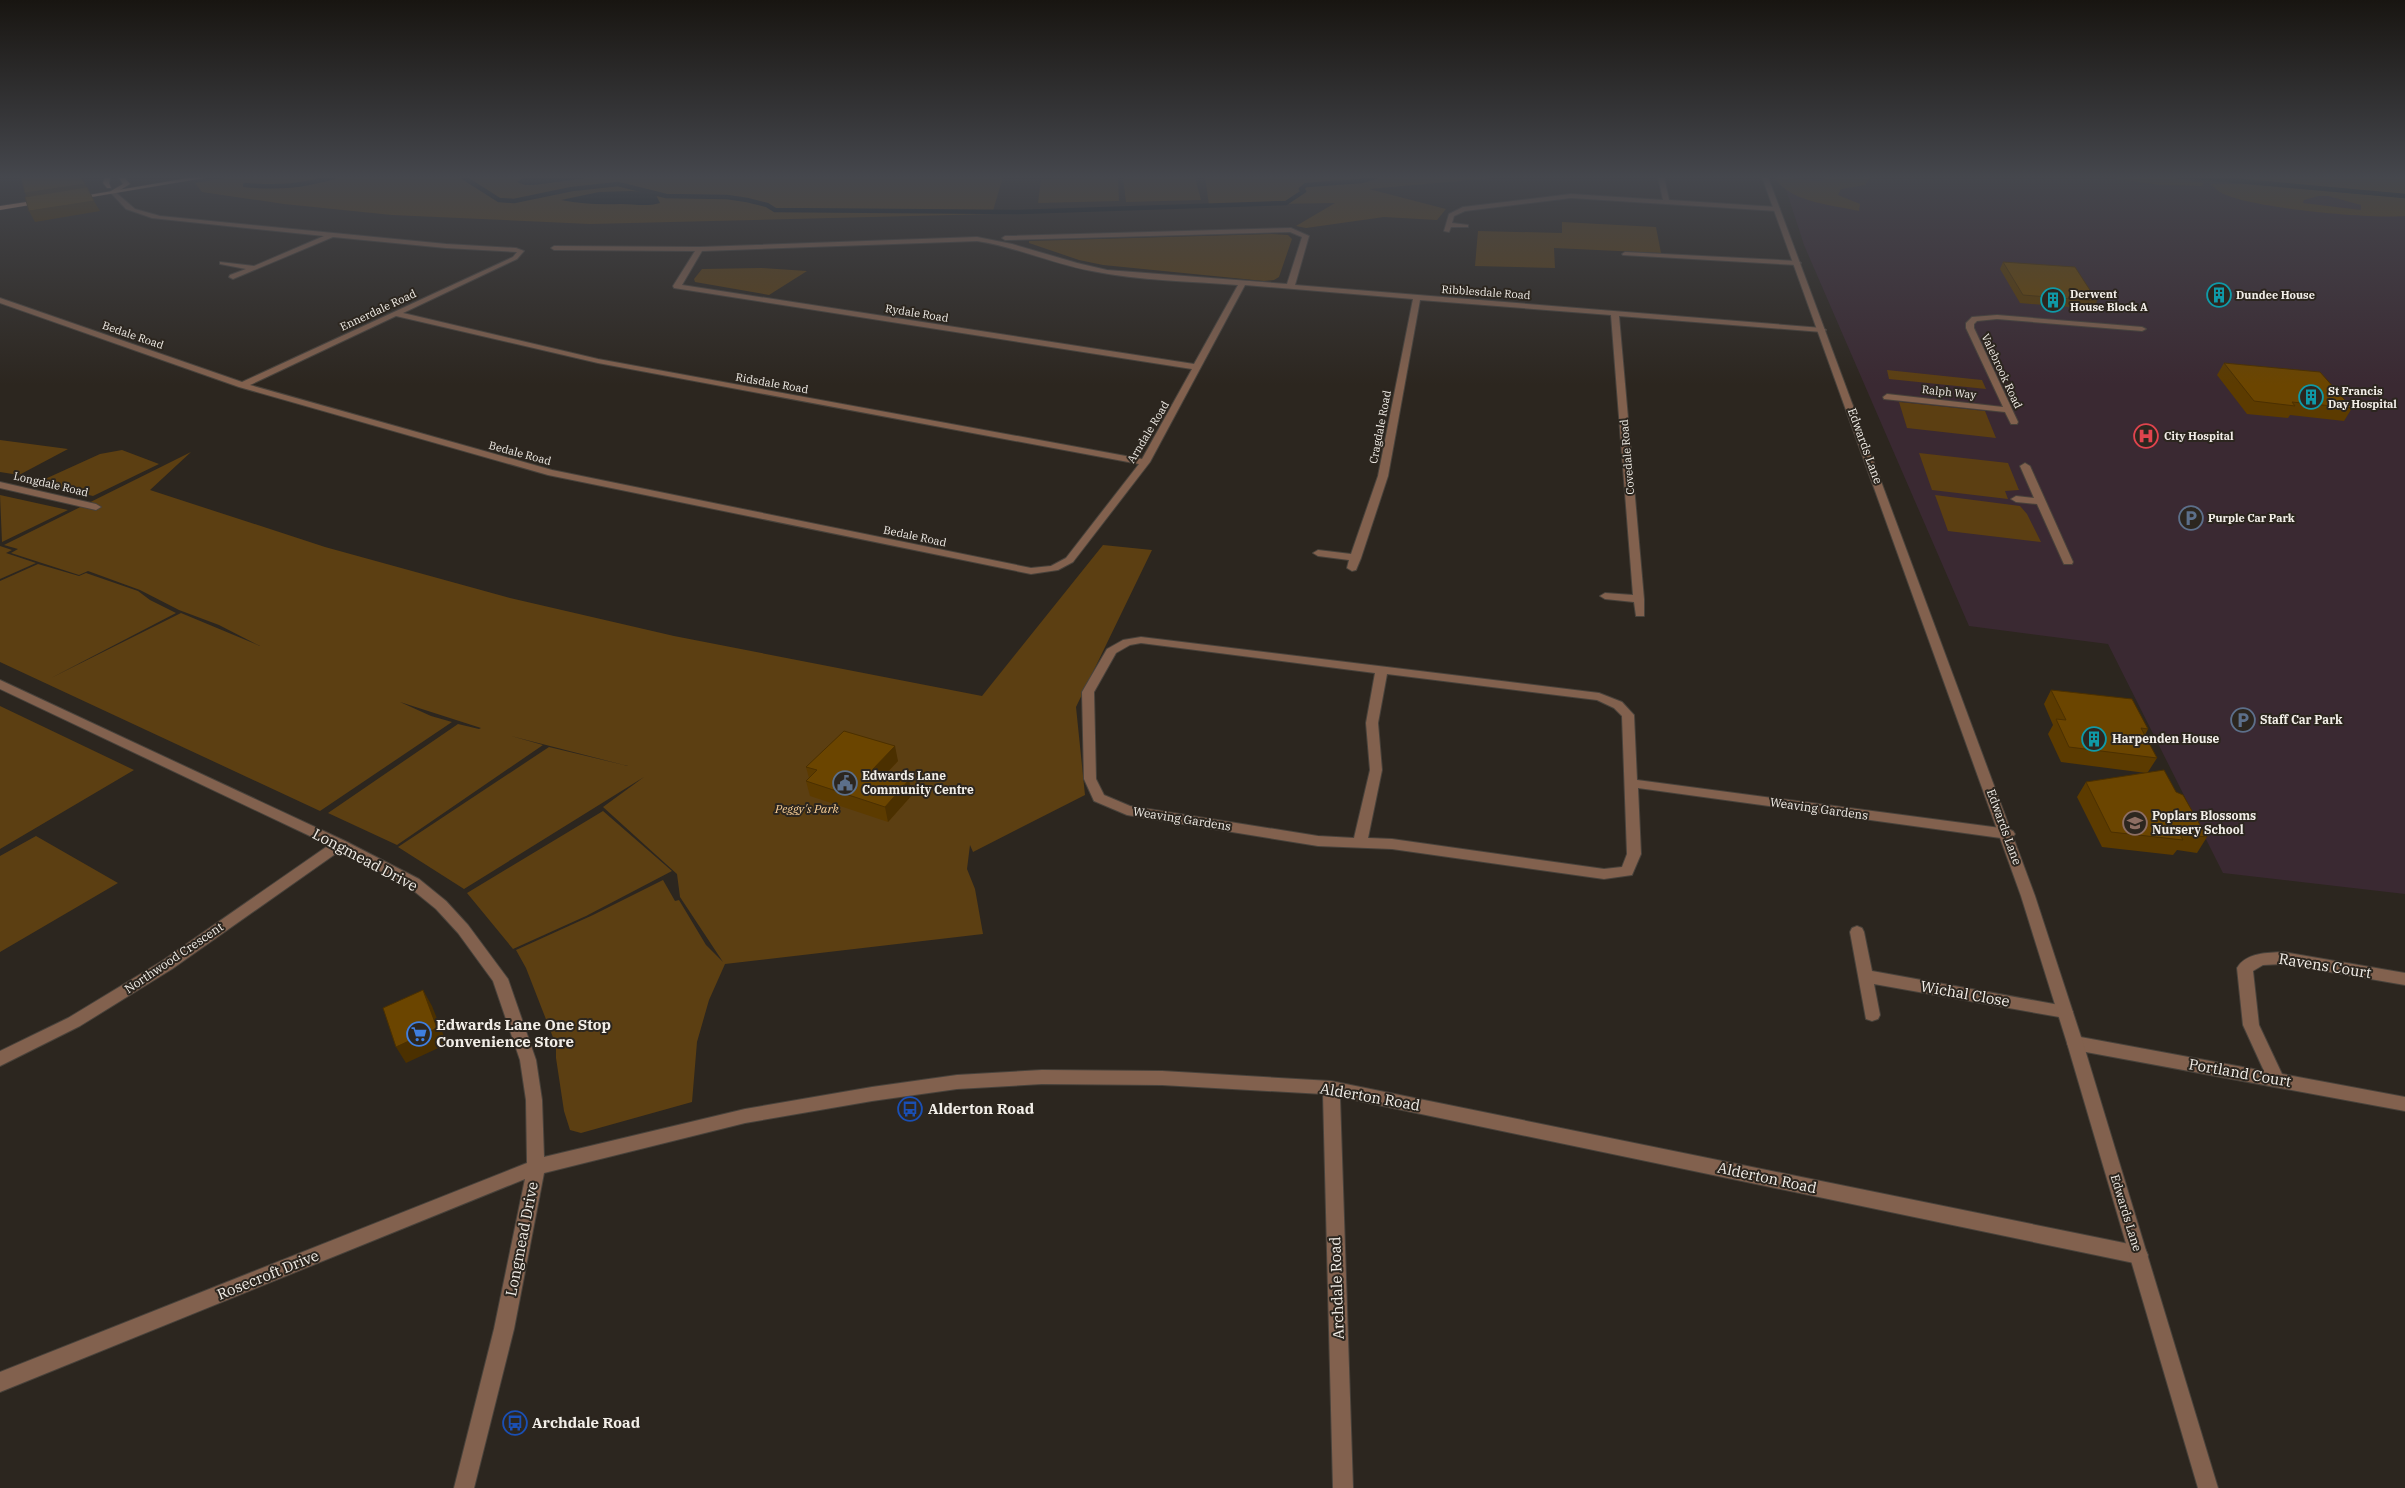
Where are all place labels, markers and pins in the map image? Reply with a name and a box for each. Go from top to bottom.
building icon: Dundee House [2206,282,2232,308]
building icon: Derwent House Block A [2040,287,2066,313]
place label: Derwent House Block A [2070,287,2148,314]
place label: Dundee House [2236,288,2315,302]
building icon: St Francis Day Hospital [2298,384,2324,410]
place label: St Francis Day Hospital [2328,384,2397,411]
hospital icon: City Hospital [2133,423,2159,449]
place label: City Hospital [2164,429,2234,443]
parking icon: Purple Car Park [2178,505,2204,531]
place label: Purple Car Park [2208,511,2295,525]
parking icon: Staff Car Park [2230,707,2256,733]
place label: Staff Car Park [2260,712,2343,727]
building icon: Harpenden House [2081,726,2107,752]
place label: Harpenden House [2112,731,2220,746]
place label: Edwards Lane Community Centre [862,768,974,797]
public building icon: Edwards Lane Community Centre [832,770,858,796]
place label: Poplars Blossoms Nursery School [2152,808,2256,837]
school or university icon: Poplars Blossoms Nursery School [2122,810,2148,836]
place label: Edwards Lane One Stop Convenience Store [436,1015,611,1051]
supermarket icon: Edwards Lane One Stop Convenience Store [406,1021,432,1047]
bus stop icon: Alderton Road [897,1096,923,1122]
place label: Alderton Road [928,1099,1035,1118]
bus stop icon: Archdale Road [502,1410,528,1436]
place label: Archdale Road [532,1413,641,1432]

